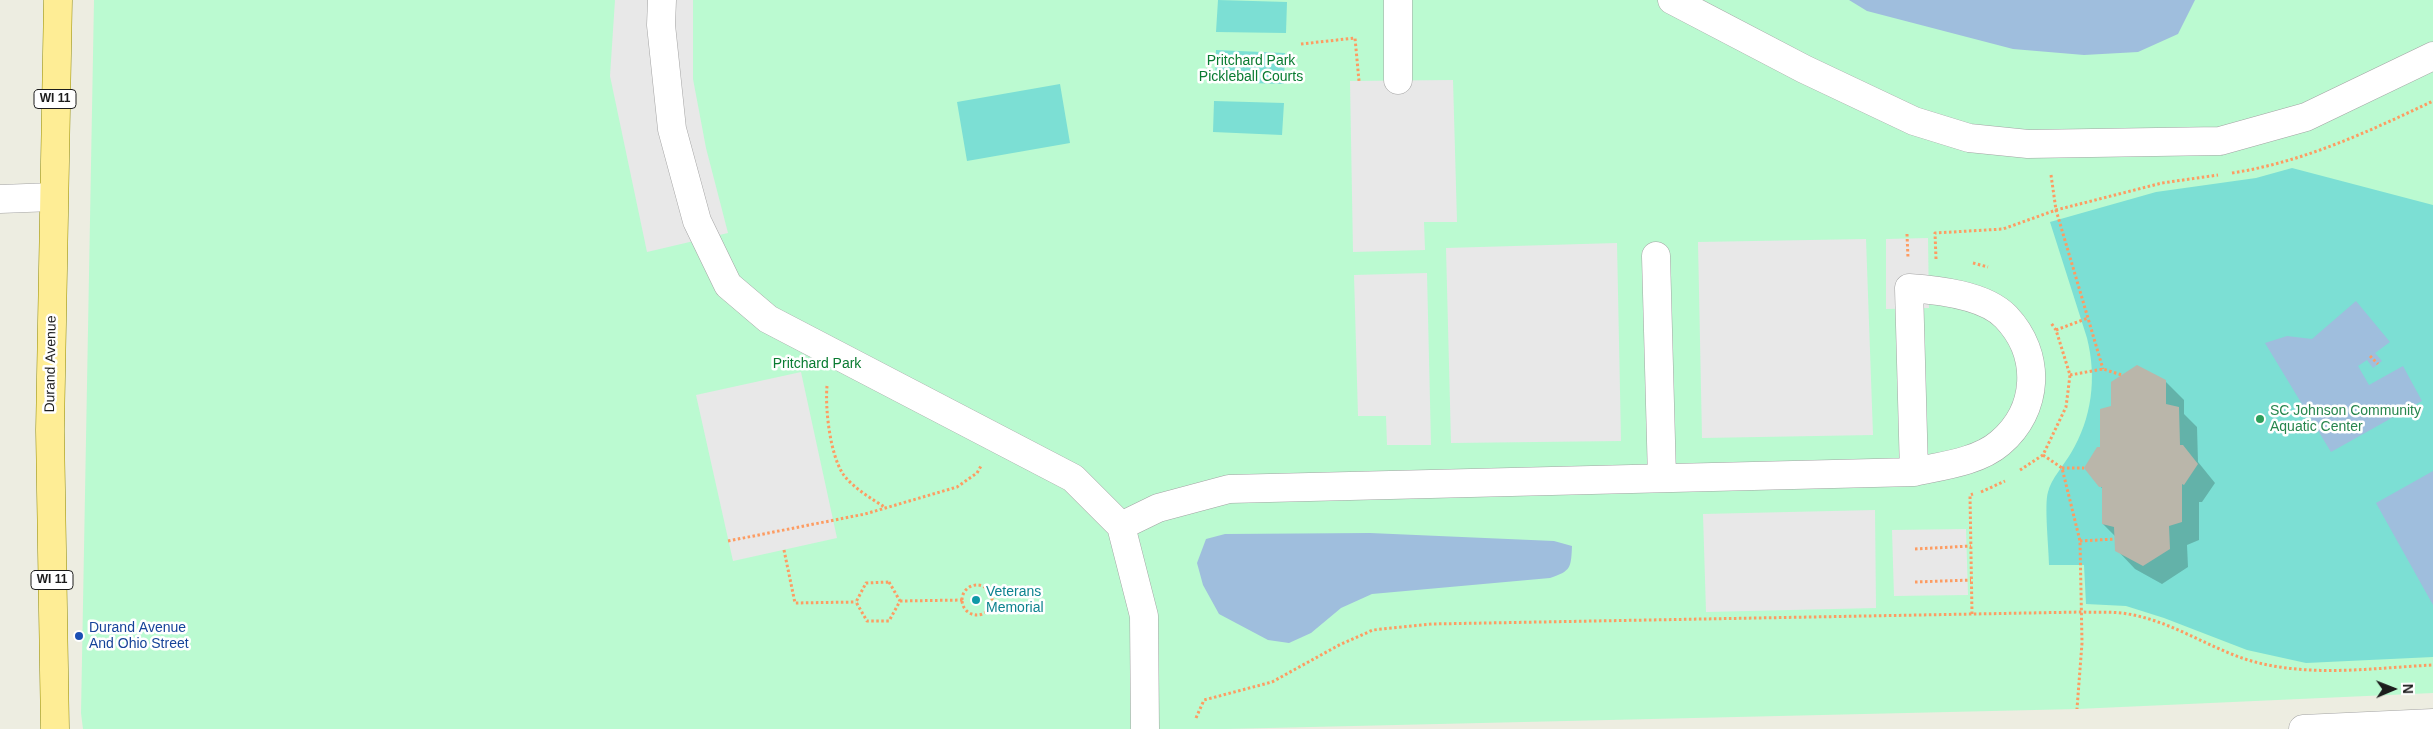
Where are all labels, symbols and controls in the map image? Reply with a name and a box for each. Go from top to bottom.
park label: Pritchard Park Pickleball Courts [1199,53,1303,85]
road number: WI 11 [34,90,76,108]
street label: Durand Avenue [42,315,60,413]
park label: Pritchard Park [773,356,861,372]
place label: SC Johnson Community Aquatic Center [2270,403,2421,436]
marker: SC Johnson Community Aquatic Center [2254,413,2266,425]
road number: WI 11 [31,570,73,590]
place label: Veterans Memorial [986,584,1044,616]
marker: Veterans Memorial [970,594,982,606]
place label: Durand Avenue And Ohio Street [89,620,189,652]
marker: Durand Avenue And Ohio Street [73,630,85,642]
north arrow [2368,664,2418,714]
text: N [2400,684,2416,694]

